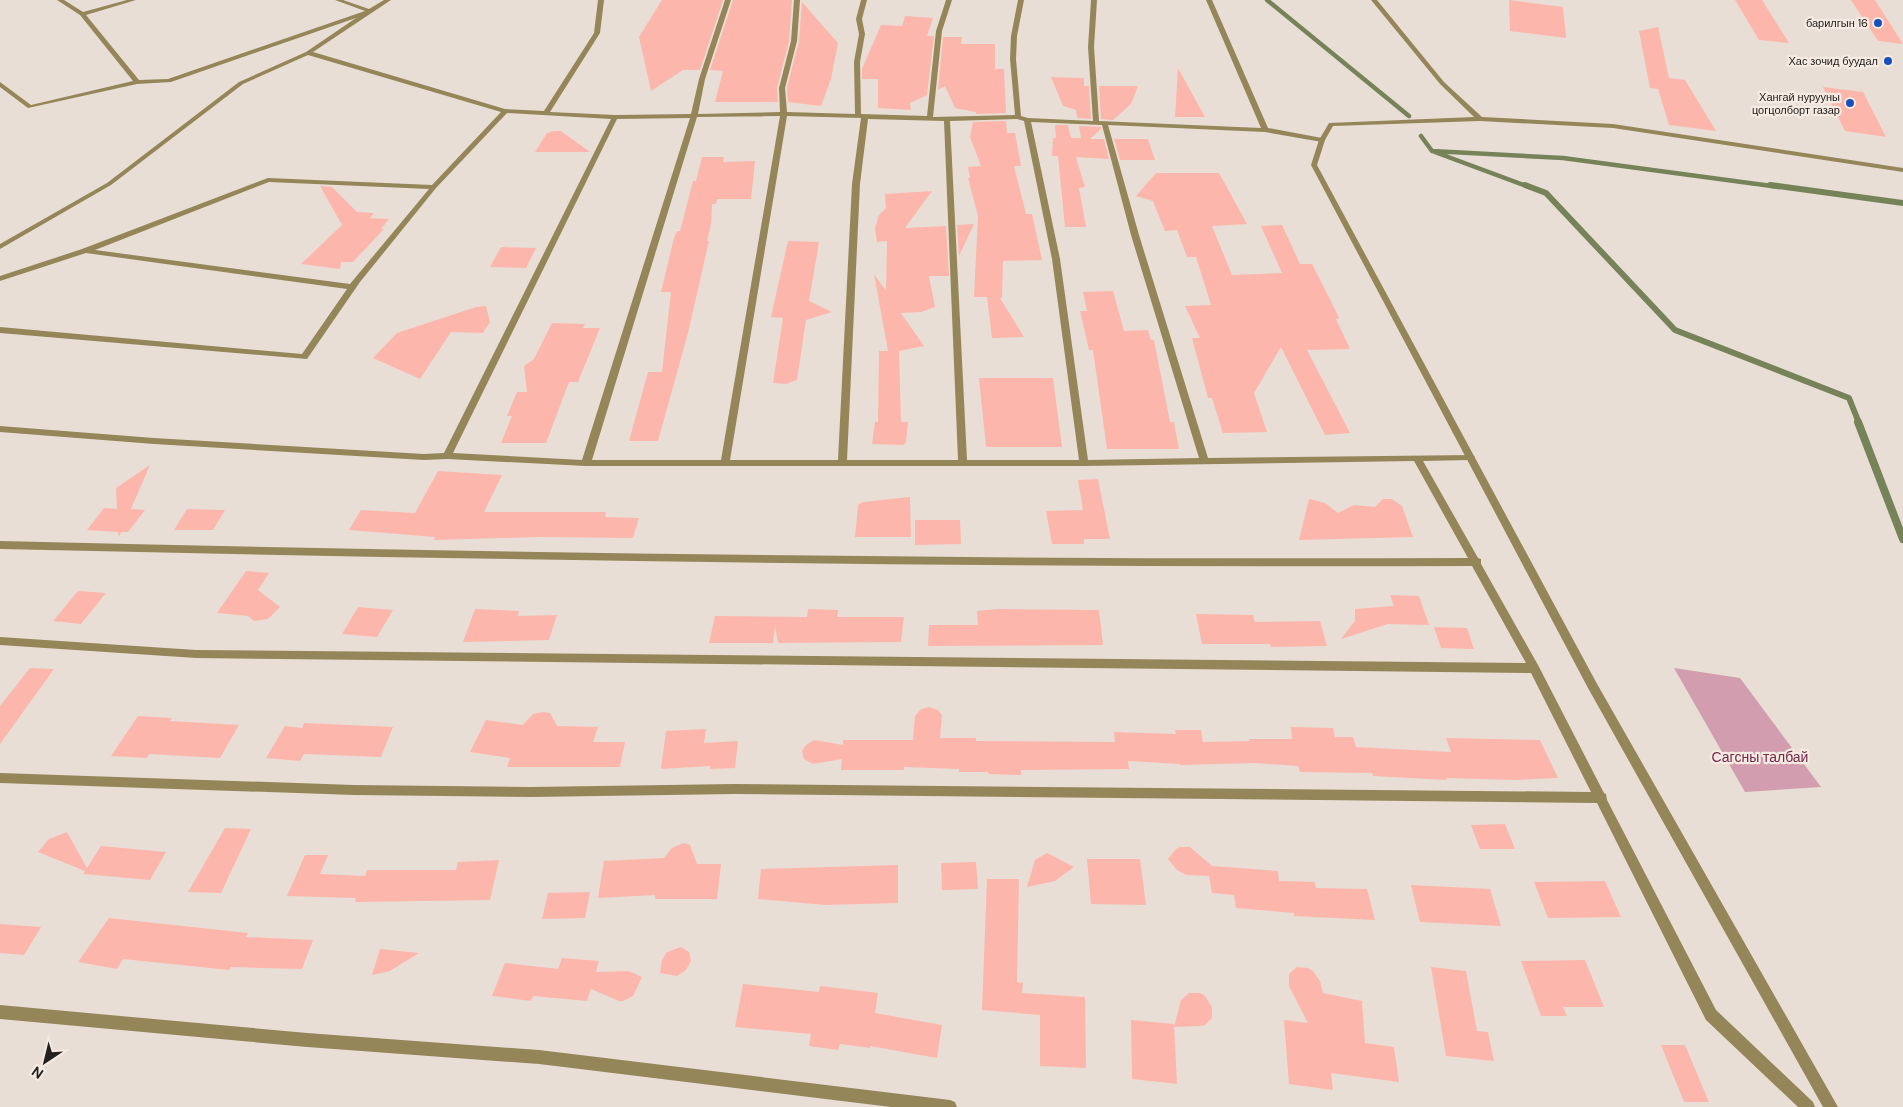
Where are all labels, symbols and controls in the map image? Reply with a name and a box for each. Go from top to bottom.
place label: барилгын 16 [1806,16,1868,30]
marker: барилгын 16 [1872,17,1884,29]
place label: Хас зочид буудал [1788,54,1878,68]
marker: Хас зочид буудал [1882,55,1894,67]
place label: Хангай нурууны цогцолборт газар [1752,90,1840,117]
marker: Хангай нурууны цогцолборт газар [1844,97,1856,109]
park label: Сагсны талбай [1712,748,1808,766]
north arrow [20,1037,70,1087]
text: N [28,1062,47,1083]

